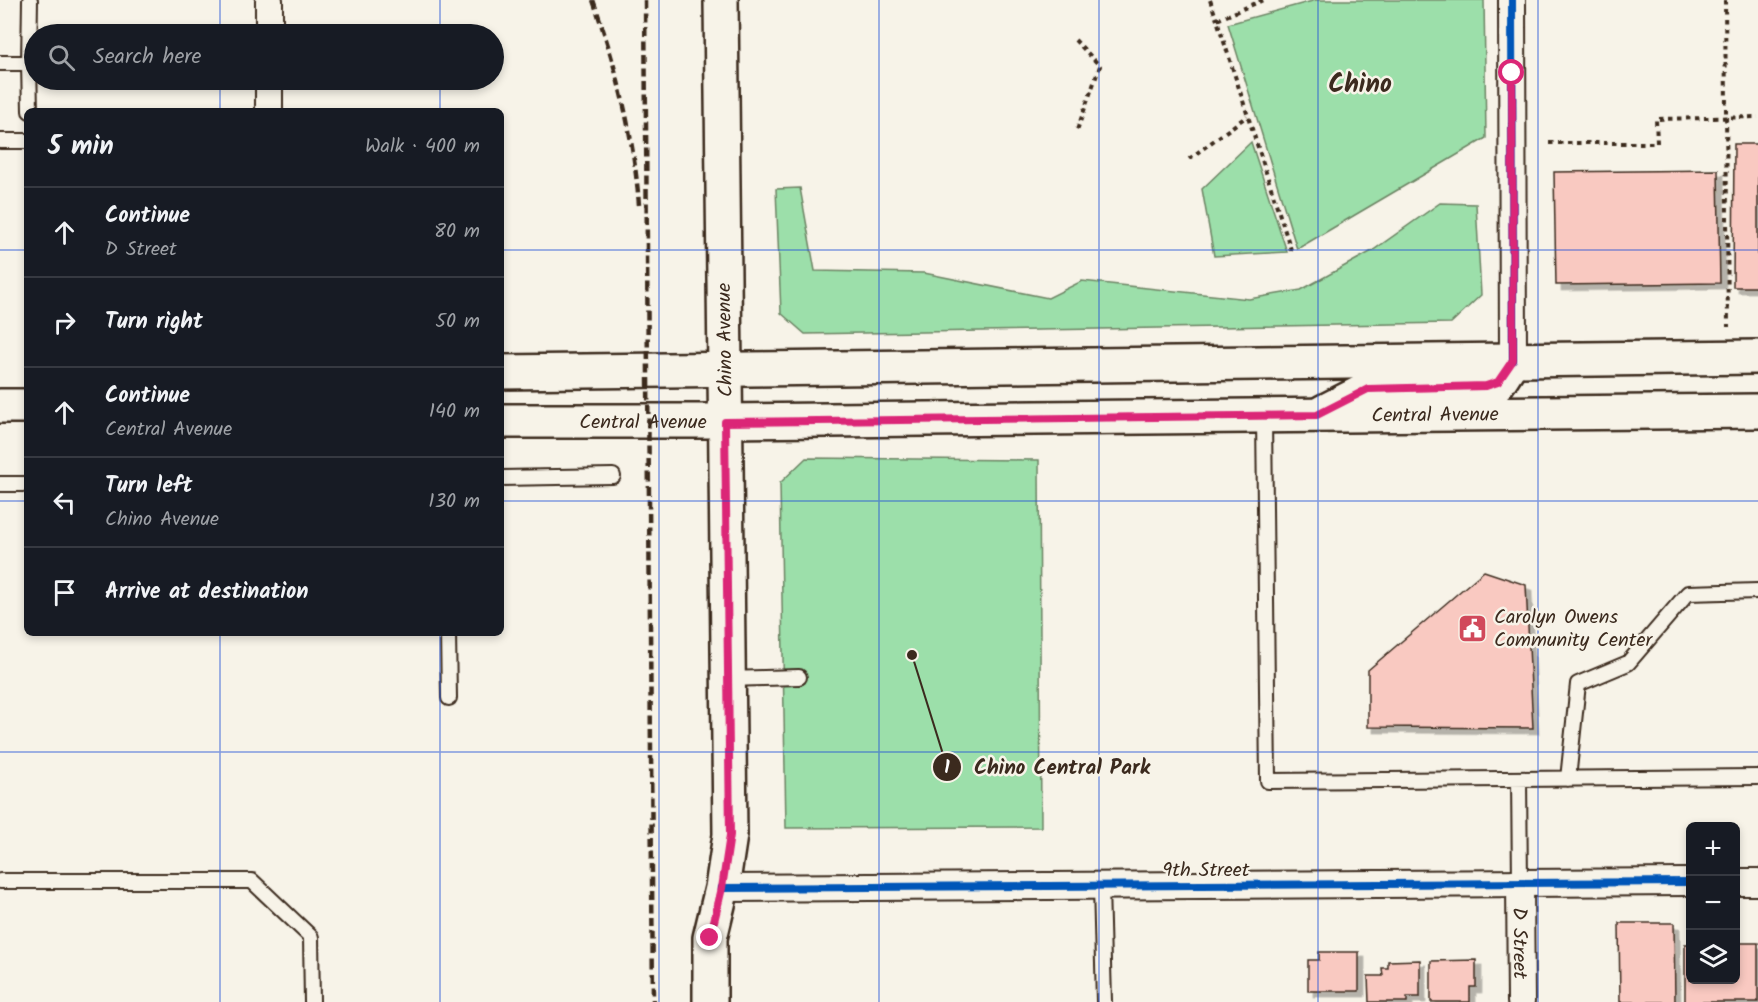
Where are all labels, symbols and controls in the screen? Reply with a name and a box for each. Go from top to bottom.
search box [24,24,504,90]
text: Search here [93,40,201,75]
icon: search [45,41,78,74]
route start [1498,59,1524,85]
district label: Chino [1328,64,1392,106]
text: 5 min [48,126,114,168]
text: Walk · 400 m [365,131,480,163]
text: Continue [105,199,190,234]
icon: ahead [48,216,81,249]
text: 80 m [434,216,480,248]
text: D Street [105,234,177,266]
street label: Chino Avenue [709,283,743,397]
text: Turn right [105,305,203,340]
icon: right [48,306,81,339]
text: 50 m [435,306,480,338]
text: Continue [105,379,190,414]
icon: ahead [48,396,81,429]
text: 140 m [429,396,480,428]
street label: Central Avenue [1371,400,1499,433]
street label: Central Avenue [579,407,707,439]
text: Central Avenue [105,414,232,446]
text: Turn left [105,469,192,504]
icon: left [48,486,81,519]
text: 130 m [428,486,480,518]
text: Chino Avenue [105,504,219,536]
text: Arrive at destination [105,575,308,610]
icon: arrive [48,576,81,609]
place label: Carolyn Owens Community Center [1494,602,1653,657]
public building icon: Carolyn Owens Community Center [1457,612,1489,644]
callout: Chino Central Park [932,748,1162,787]
text: Chino Central Park [974,752,1151,785]
text: 1 [944,754,950,783]
map controls [1686,822,1740,984]
button: + [1686,822,1740,876]
street label: 9th Street [1163,855,1250,887]
button: − [1686,876,1740,930]
street label: D Street [1502,907,1535,979]
route end [696,924,722,950]
button: layers [1686,930,1740,984]

